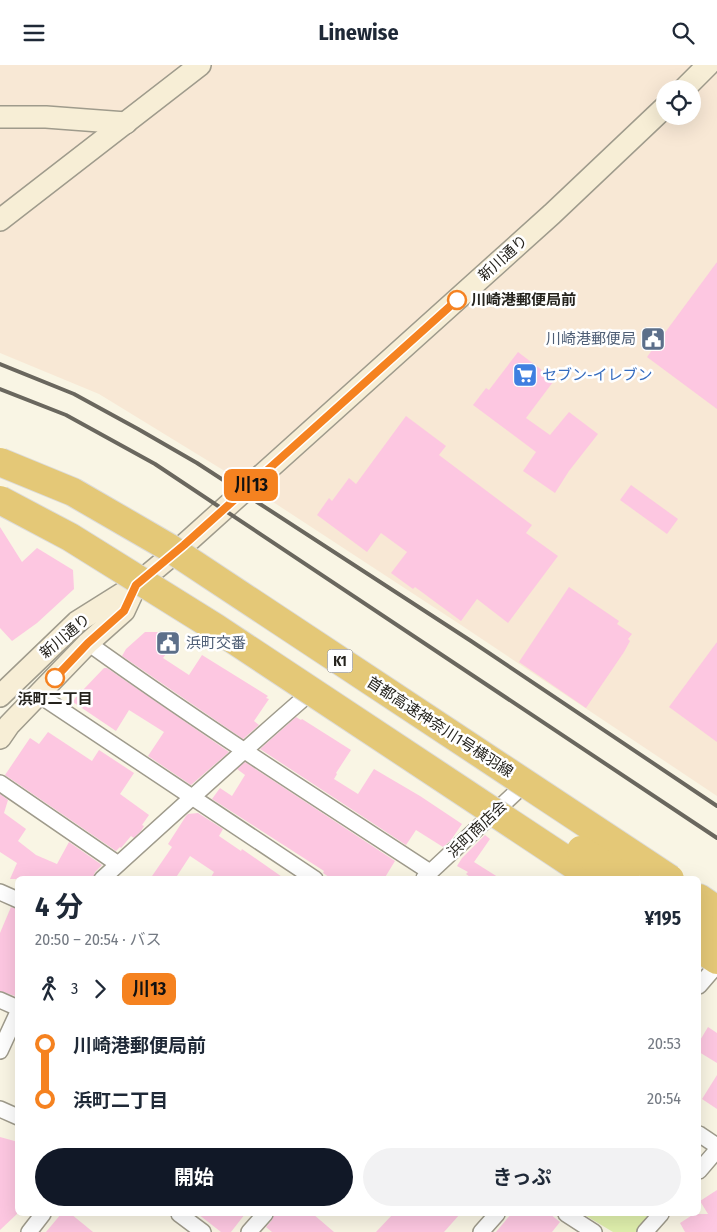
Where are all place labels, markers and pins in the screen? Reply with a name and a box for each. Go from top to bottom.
marker: 川崎港郵便局前 [447,290,467,310]
place label: 川崎港郵便局前 [471,291,576,309]
public building icon: 川崎港郵便局 [640,326,666,352]
place label: 川崎港郵便局 [546,330,636,348]
supermarket icon: セブン-イレブン [512,362,538,388]
place label: セブン-イレブン [542,366,653,384]
public building icon: 浜町交番 [155,630,181,656]
place label: 浜町交番 [186,634,246,652]
marker: 浜町二丁目 [45,668,65,688]
place label: 浜町二丁目 [17,690,93,708]

